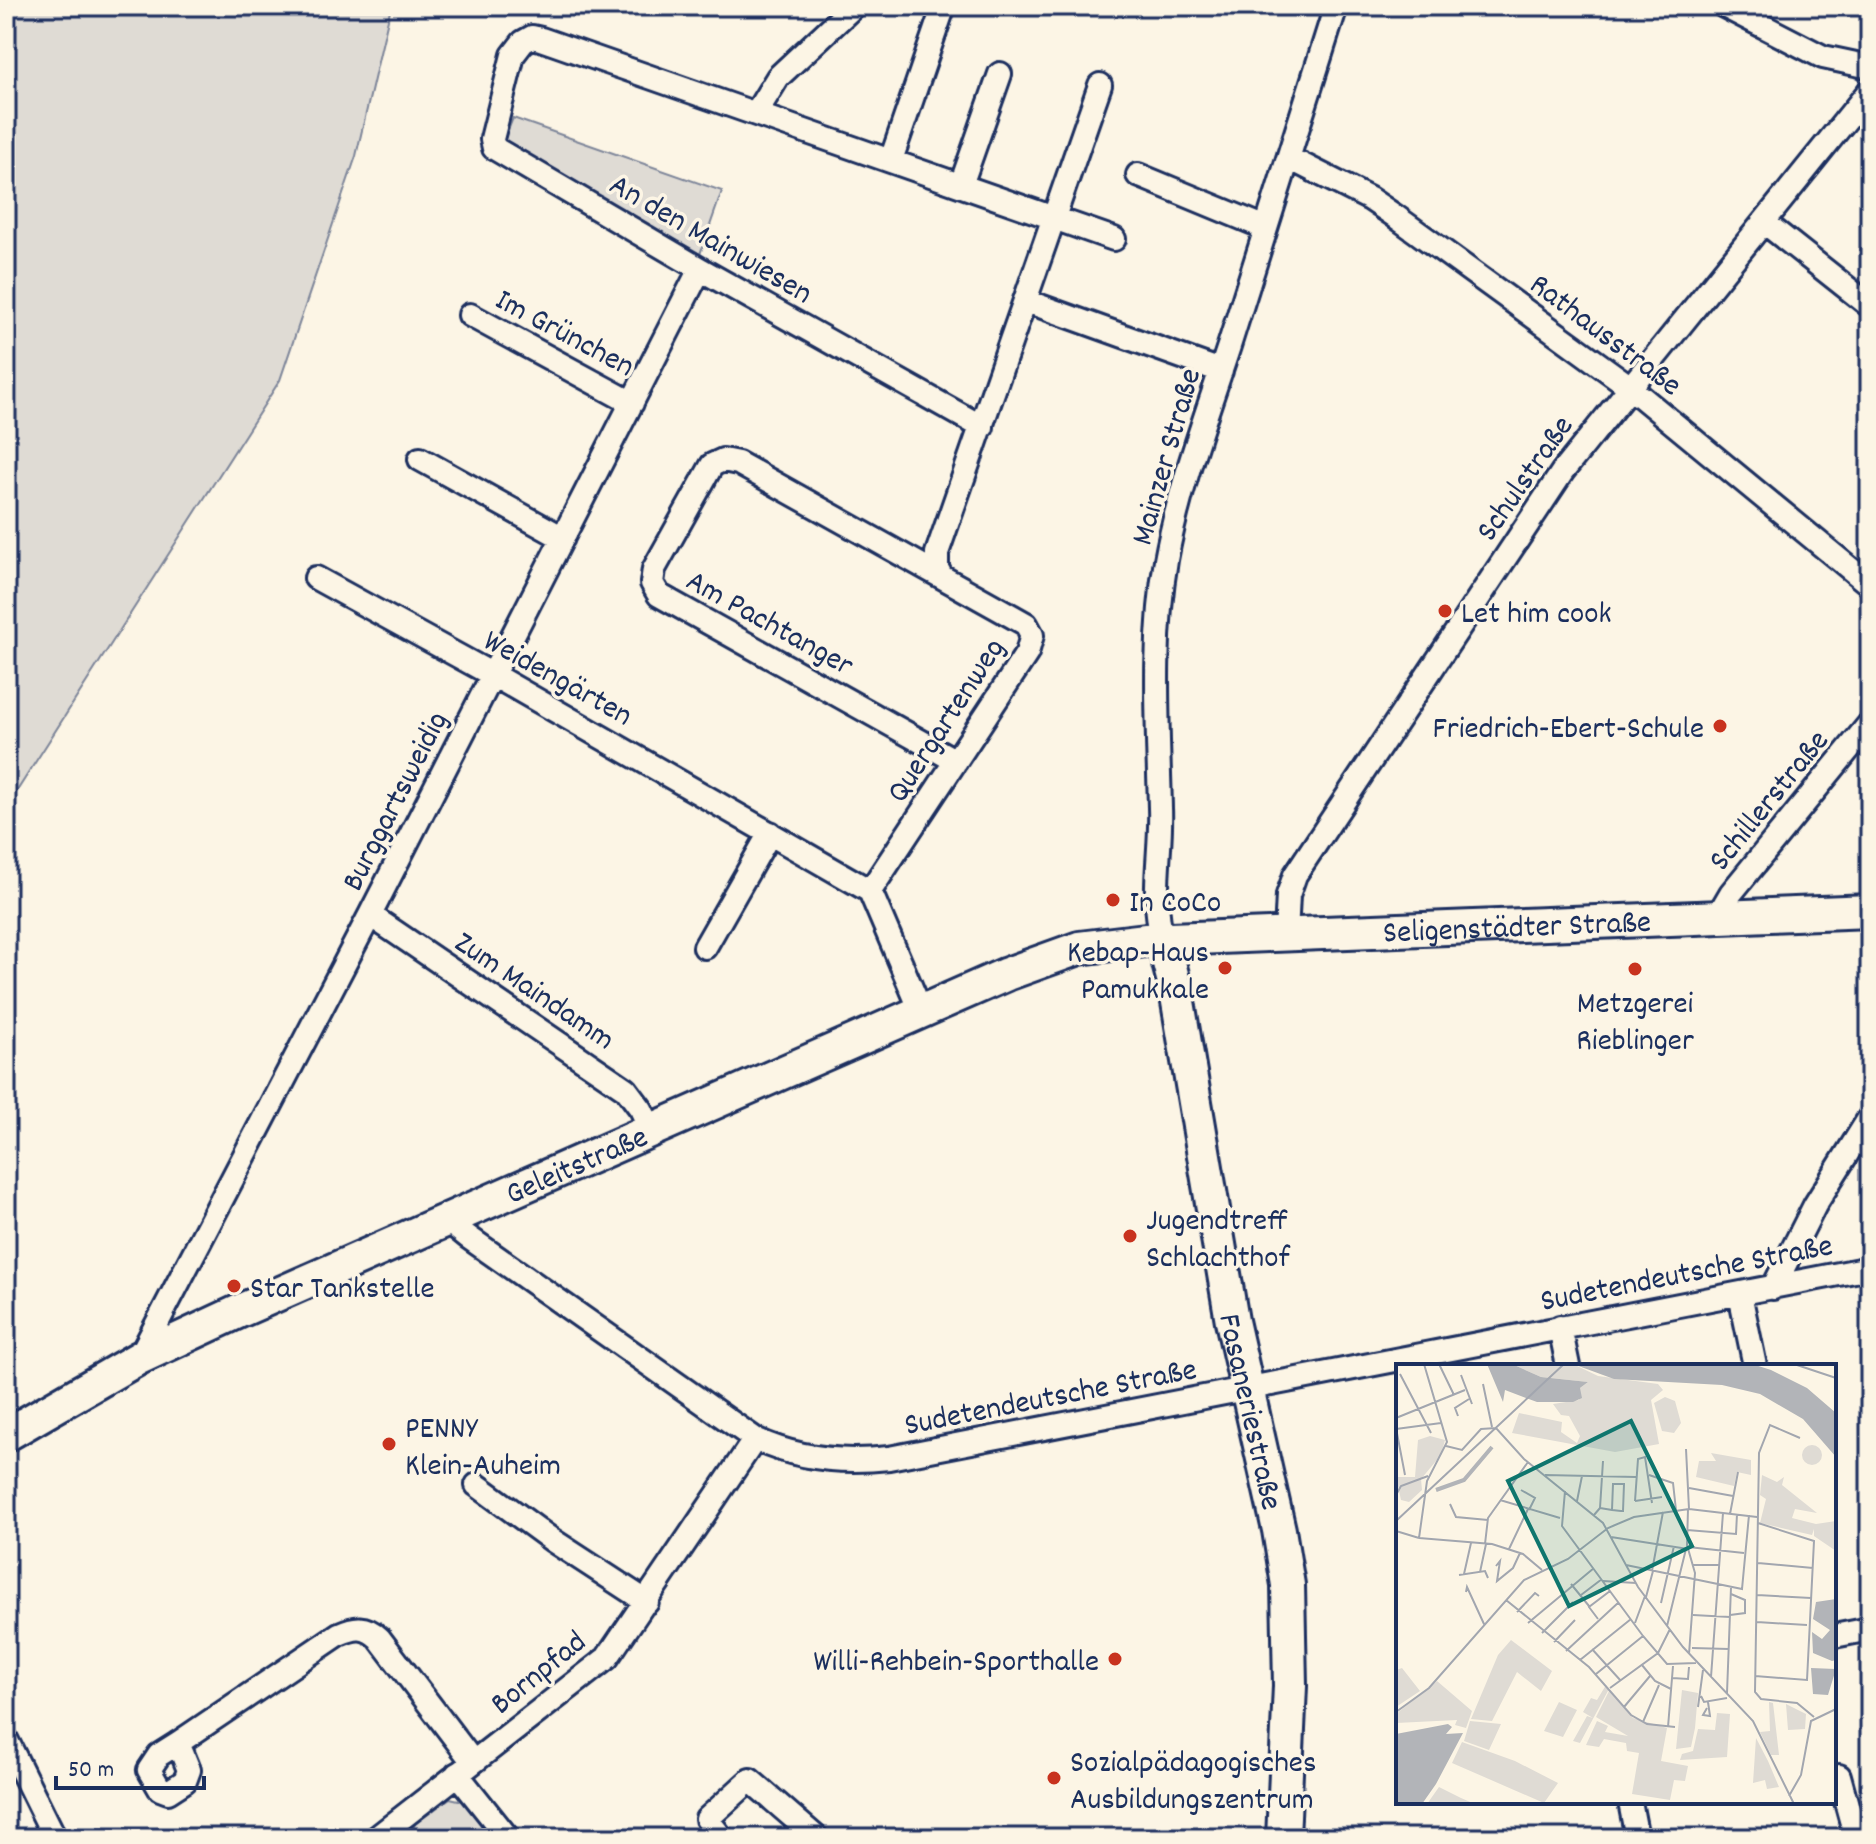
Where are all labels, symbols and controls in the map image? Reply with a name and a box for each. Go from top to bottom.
street label: An den Mainwiesen [599,164,820,318]
street label: Rathausstraße [1518,264,1690,410]
street label: Im Grünchen [486,279,642,391]
street label: Mainzer Straße [1122,364,1216,551]
street label: Schulstraße [1467,407,1587,552]
street label: Am Pachtanger [676,560,861,690]
place label: Let him cook [1461,593,1612,639]
marker: Let him cook [1436,602,1454,620]
street label: Weidengärten [473,620,640,740]
street label: Quergartenweg [878,630,1019,813]
street label: Burggartsweidig [332,704,463,900]
place label: Friedrich-Ebert-Schule [1433,708,1704,754]
marker: Friedrich-Ebert-Schule [1711,717,1729,735]
street label: Schillerstraße [1699,722,1842,883]
place label: In CoCo [1129,882,1221,928]
marker: In CoCo [1104,891,1122,909]
street label: Seligenstädter Straße [1382,902,1652,958]
street label: Zum Maindamm [443,922,623,1064]
place label: Kebap-Haus Pamukkale [1067,932,1209,1015]
marker: Kebap-Haus Pamukkale [1216,959,1234,977]
marker: Metzgerei Rieblinger [1626,960,1644,978]
place label: Metzgerei Rieblinger [1576,983,1694,1066]
street label: Geleitstraße [499,1116,656,1219]
place label: Jugendtreff Schlachthof [1146,1200,1290,1283]
street label: Sudetendeutsche Straße [1537,1225,1837,1327]
marker: Jugendtreff Schlachthof [1121,1227,1139,1245]
place label: Star Tankstelle [250,1268,435,1314]
marker: Star Tankstelle [225,1277,243,1295]
street label: Fasaneriestraße [1203,1311,1292,1515]
street label: Sudetendeutsche Straße [901,1349,1201,1451]
inset map [1396,1364,1836,1804]
place label: PENNY Klein-Auheim [405,1408,561,1491]
marker: PENNY Klein-Auheim [380,1435,398,1453]
street label: Bornpfad [482,1622,598,1728]
place label: Willi-Rehbein-Sporthalle [813,1641,1099,1687]
marker: Willi-Rehbein-Sporthalle [1106,1650,1124,1668]
scale bar [56,1740,204,1790]
place label: Sozialpädagogisches Ausbildungszentrum [1070,1742,1316,1825]
text: 50 m [68,1754,114,1788]
marker: Sozialpädagogisches Ausbildungszentrum [1045,1769,1063,1787]

